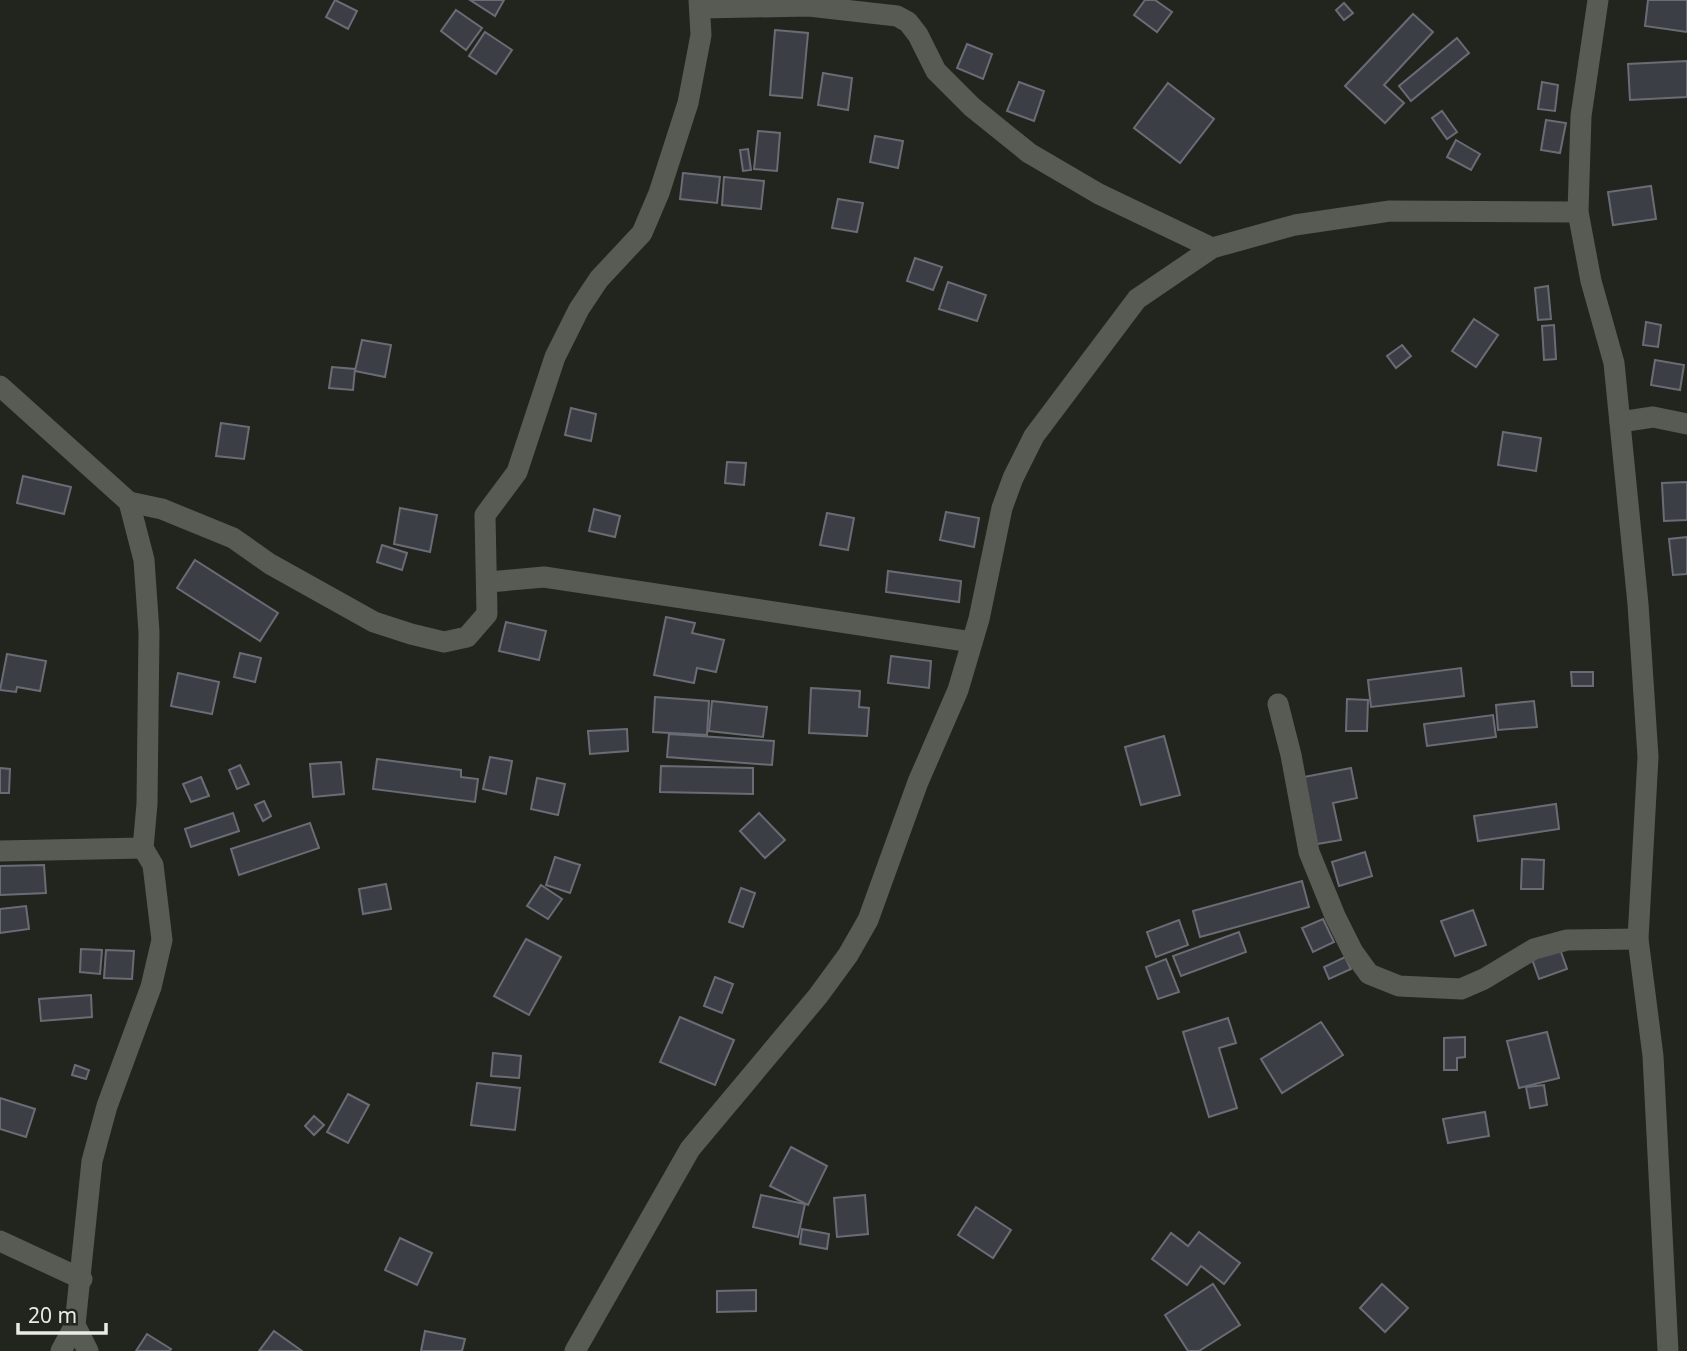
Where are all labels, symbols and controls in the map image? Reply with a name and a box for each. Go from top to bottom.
scale bar [18,1292,105,1336]
text: 20 m [28,1301,77,1329]

